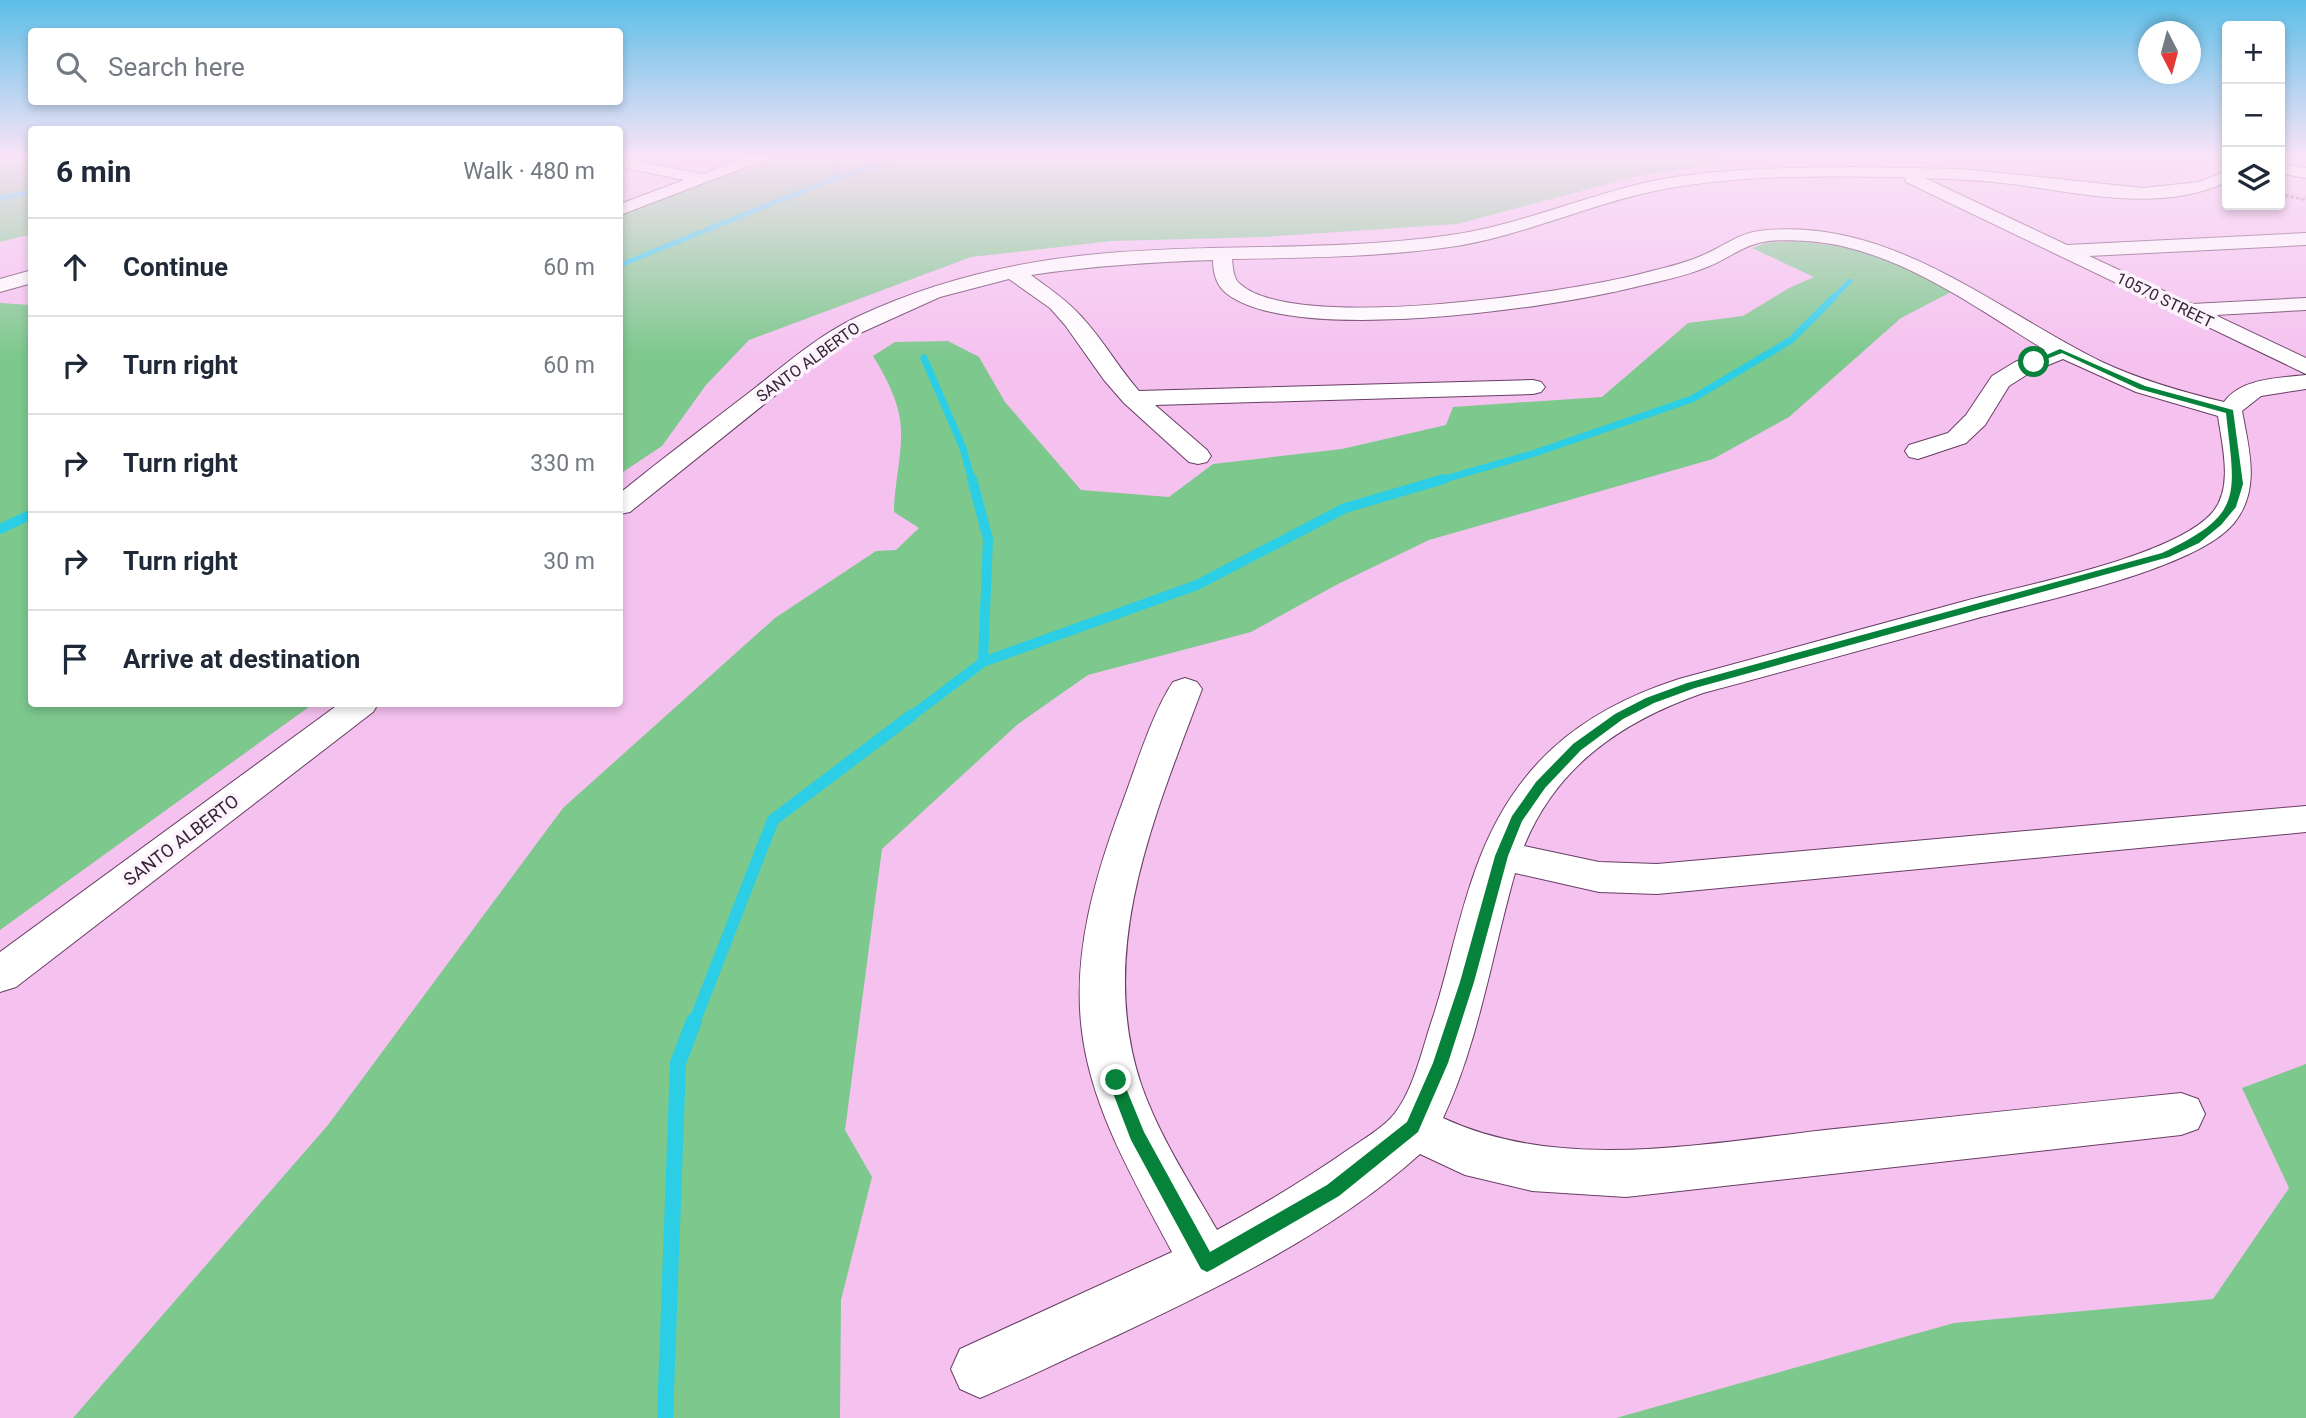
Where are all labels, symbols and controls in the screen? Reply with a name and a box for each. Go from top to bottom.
north arrow [2138,21,2201,84]
map controls [2222,21,2285,210]
button: + [2222,21,2285,84]
search box [28,28,623,105]
icon: search [52,48,90,86]
text: Search here [108,52,245,82]
button: − [2222,84,2285,147]
button: layers [2222,147,2285,210]
text: 6 min [56,154,131,189]
text: Walk · 480 m [463,158,595,185]
icon: ahead [56,248,94,286]
text: Continue [123,252,228,282]
text: 60 m [543,254,595,281]
street label: 10570 STREET [2113,268,2217,332]
street label: SANTO ALBERTO [753,318,863,406]
icon: right [56,346,94,384]
route start [2018,346,2049,377]
text: Turn right [123,350,238,380]
text: 60 m [543,352,595,379]
icon: right [56,444,94,482]
text: Turn right [123,448,238,478]
text: 330 m [530,450,595,477]
icon: right [56,542,94,580]
text: Turn right [123,546,238,576]
text: 30 m [543,548,595,575]
icon: arrive [56,640,94,678]
text: Arrive at destination [123,644,360,674]
street label: SANTO ALBERTO [119,790,243,890]
route end [1100,1064,1131,1095]

